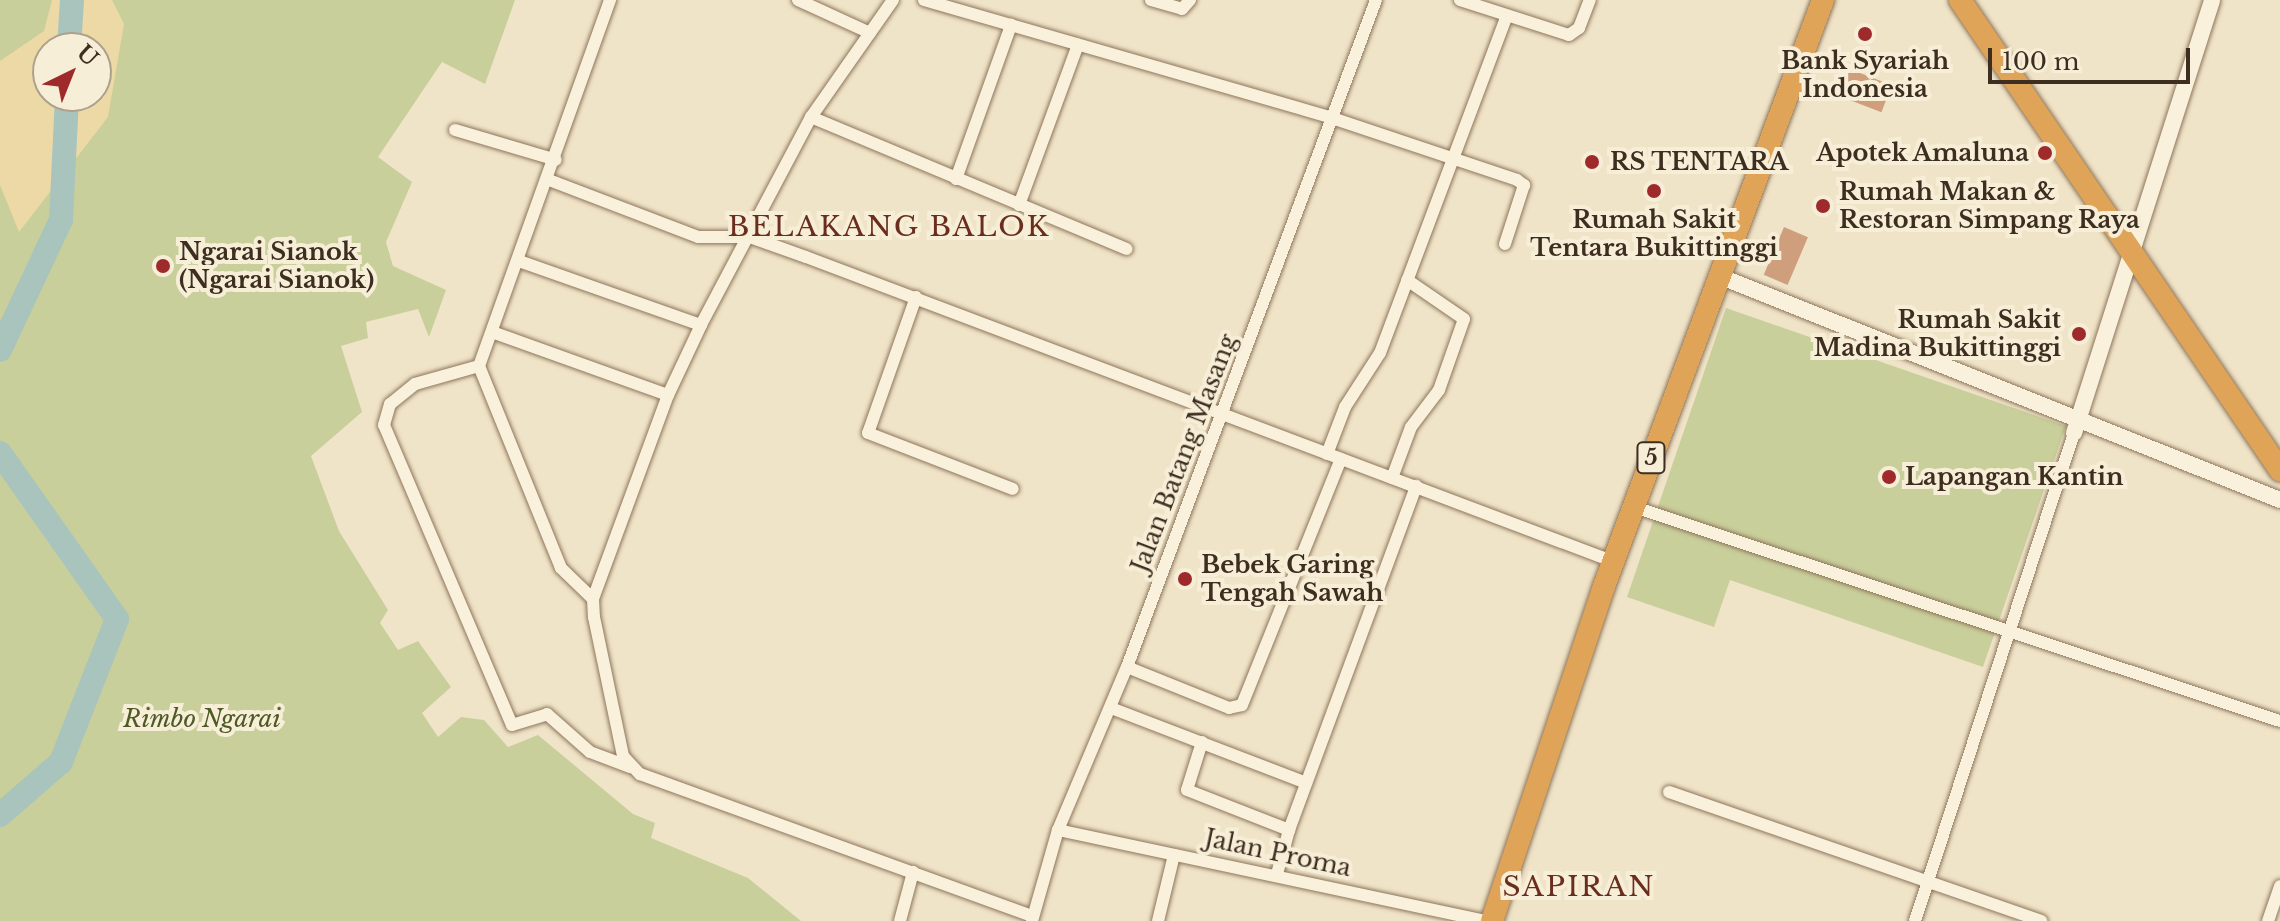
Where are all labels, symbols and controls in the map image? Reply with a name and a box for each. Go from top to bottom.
marker: Bank Syariah Indonesia [1856,25,1874,43]
north arrow [32,32,112,112]
scale bar [1992,32,2194,82]
text: U [71,39,104,72]
place label: Bank Syariah Indonesia [1781,47,1949,103]
text: 100 m [2002,47,2080,76]
place label: Apotek Amaluna [1815,139,2029,167]
marker: Apotek Amaluna [2036,144,2054,162]
place label: RS TENTARA [1610,148,1789,176]
marker: RS TENTARA [1581,151,1603,173]
place label: Rumah Makan & Restoran Simpang Raya [1839,178,2140,234]
marker: Rumah Sakit Tentara Bukittinggi [1643,180,1665,202]
marker: Rumah Makan & Restoran Simpang Raya [1814,197,1832,215]
place label: Rumah Sakit Tentara Bukittinggi [1530,206,1778,262]
district label: BELAKANG BALOK [727,210,1051,244]
place label: Ngarai Sianok (Ngarai Sianok) [179,238,374,294]
marker: Ngarai Sianok (Ngarai Sianok) [154,257,172,275]
place label: Rumah Sakit Madina Bukittinggi [1814,306,2061,362]
marker: Rumah Sakit Madina Bukittinggi [2068,323,2090,345]
street label: Jalan Batang Masang [1125,330,1243,576]
road number: 5 [1635,440,1667,476]
place label: Lapangan Kantin [1905,463,2123,491]
marker: Lapangan Kantin [1880,468,1898,486]
place label: Bebek Garing Tengah Sawah [1201,551,1383,607]
marker: Bebek Garing Tengah Sawah [1176,570,1194,588]
park label: Rimbo Ngarai [123,705,281,733]
street label: Jalan Proma [1202,823,1354,883]
district label: SAPIRAN [1502,870,1656,904]

